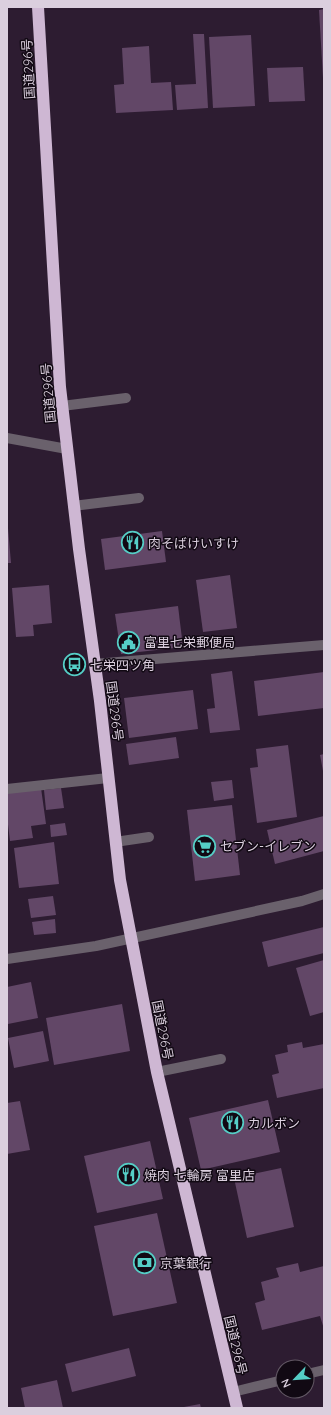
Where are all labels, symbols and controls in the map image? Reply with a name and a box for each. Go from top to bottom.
street label: 国道296号 [18,38,38,100]
street label: 国道296号 [37,362,59,424]
restaurant icon: 肉そばけいすけ [119,530,145,556]
place label: 肉そばけいすけ [148,535,239,551]
public building icon: 富里七栄郵便局 [116,629,142,655]
place label: 富里七栄郵便局 [144,634,235,650]
bus stop icon: 七栄四ツ角 [61,652,87,678]
place label: 七栄四ツ角 [90,657,155,673]
street label: 国道296号 [103,680,127,742]
supermarket icon: セブン-イレブン [191,833,217,859]
place label: セブン-イレブン [220,838,316,854]
street label: 国道296号 [149,999,177,1061]
restaurant icon: カルボン [220,1110,246,1136]
place label: カルボン [248,1115,300,1131]
restaurant icon: 焼肉 七輪房 富里店 [116,1162,142,1188]
place label: 焼肉 七輪房 富里店 [144,1167,255,1183]
bank icon: 京葉銀行 [132,1250,158,1276]
place label: 京葉銀行 [160,1255,212,1271]
street label: 国道296号 [221,1314,251,1376]
north arrow [275,1359,315,1399]
text: N [278,1377,294,1390]

